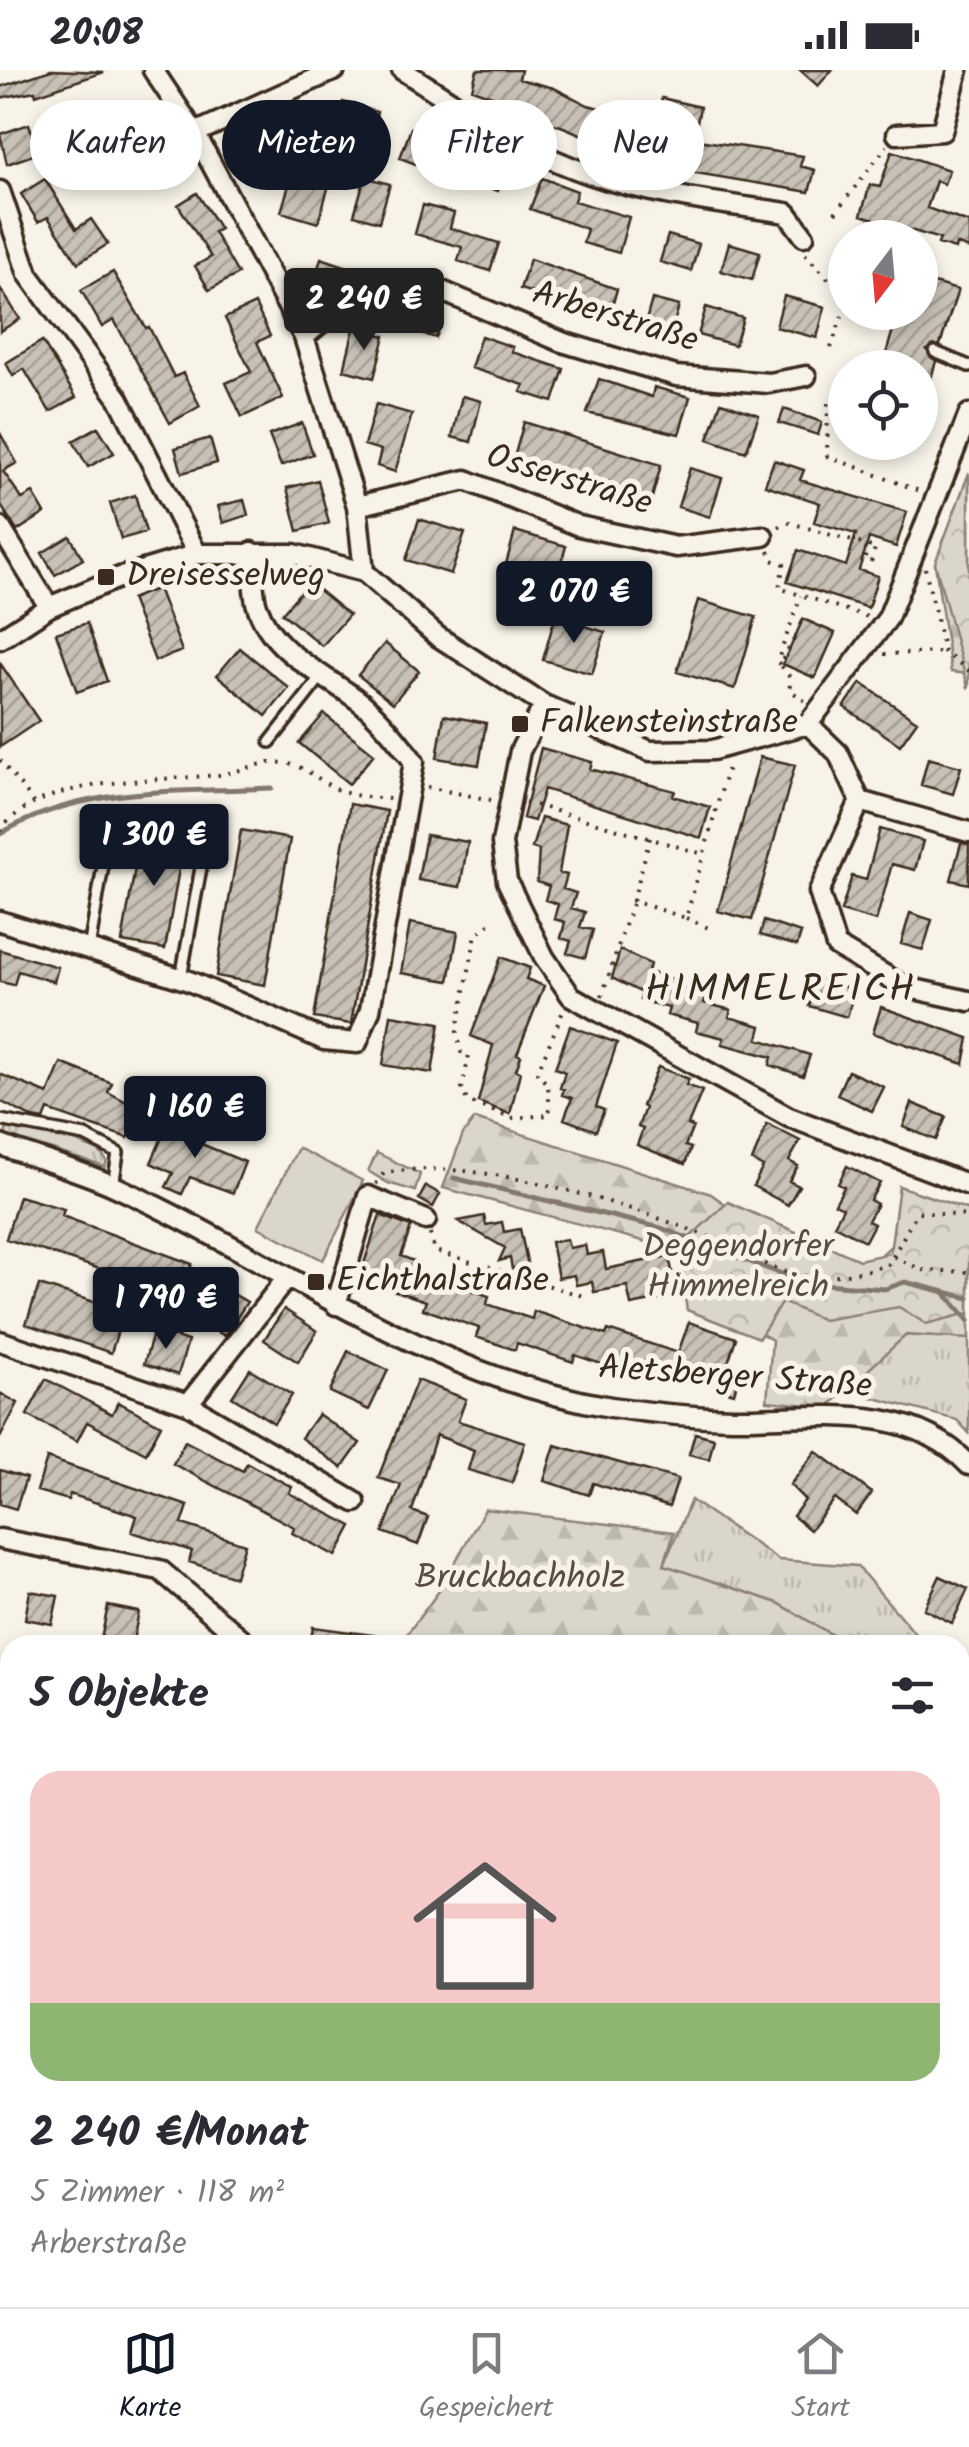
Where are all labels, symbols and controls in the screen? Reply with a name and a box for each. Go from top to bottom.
text: 20:08 [50,5,143,65]
chip: Kaufen [30,100,202,190]
chip: Mieten [222,100,391,190]
chip: Filter [411,100,557,190]
chip: Neu [577,100,704,190]
north arrow [828,220,938,330]
map controls [828,220,938,460]
street label: Arberstraße [525,266,705,370]
pin: 2 240 € [272,268,456,353]
text: 2 240 € [306,275,422,326]
button: locate [828,350,938,460]
street label: Osserstraße [479,429,659,533]
place label: Dreisesselweg [126,549,325,605]
pin: 2 070 € [482,561,666,646]
marker: Dreisesselweg [95,566,117,588]
text: 2 070 € [518,568,630,619]
place label: Falkensteinstraße [540,696,798,752]
marker: Falkensteinstraße [509,713,531,735]
pin: 1 300 € [62,804,246,889]
text: 1 300 € [102,811,206,862]
district label: HIMMELREICH [645,961,917,1021]
pin: 1 160 € [103,1076,287,1161]
text: 1 160 € [146,1083,244,1134]
park label: Deggendorfer Himmelreich [642,1220,836,1316]
place label: Eichthalstraße [336,1254,549,1310]
pin: 1 790 € [74,1267,258,1352]
marker: Eichthalstraße [305,1271,327,1293]
text: 1 790 € [115,1274,217,1325]
street label: Aletsberger Straße [596,1341,874,1416]
park label: Bruckbachholz [415,1551,625,1607]
text: 5 Objekte [30,1662,209,1729]
icon: filters [885,1668,940,1723]
icon: home [395,1836,575,2016]
text: 2 240 €/Monat [30,2101,309,2168]
text: 5 Zimmer · 118 m² [30,2168,284,2219]
text: Arberstraße [30,2219,187,2270]
tab: Karte [119,2326,181,2431]
tab: Gespeichert [419,2326,553,2431]
tab: Start [791,2326,850,2431]

